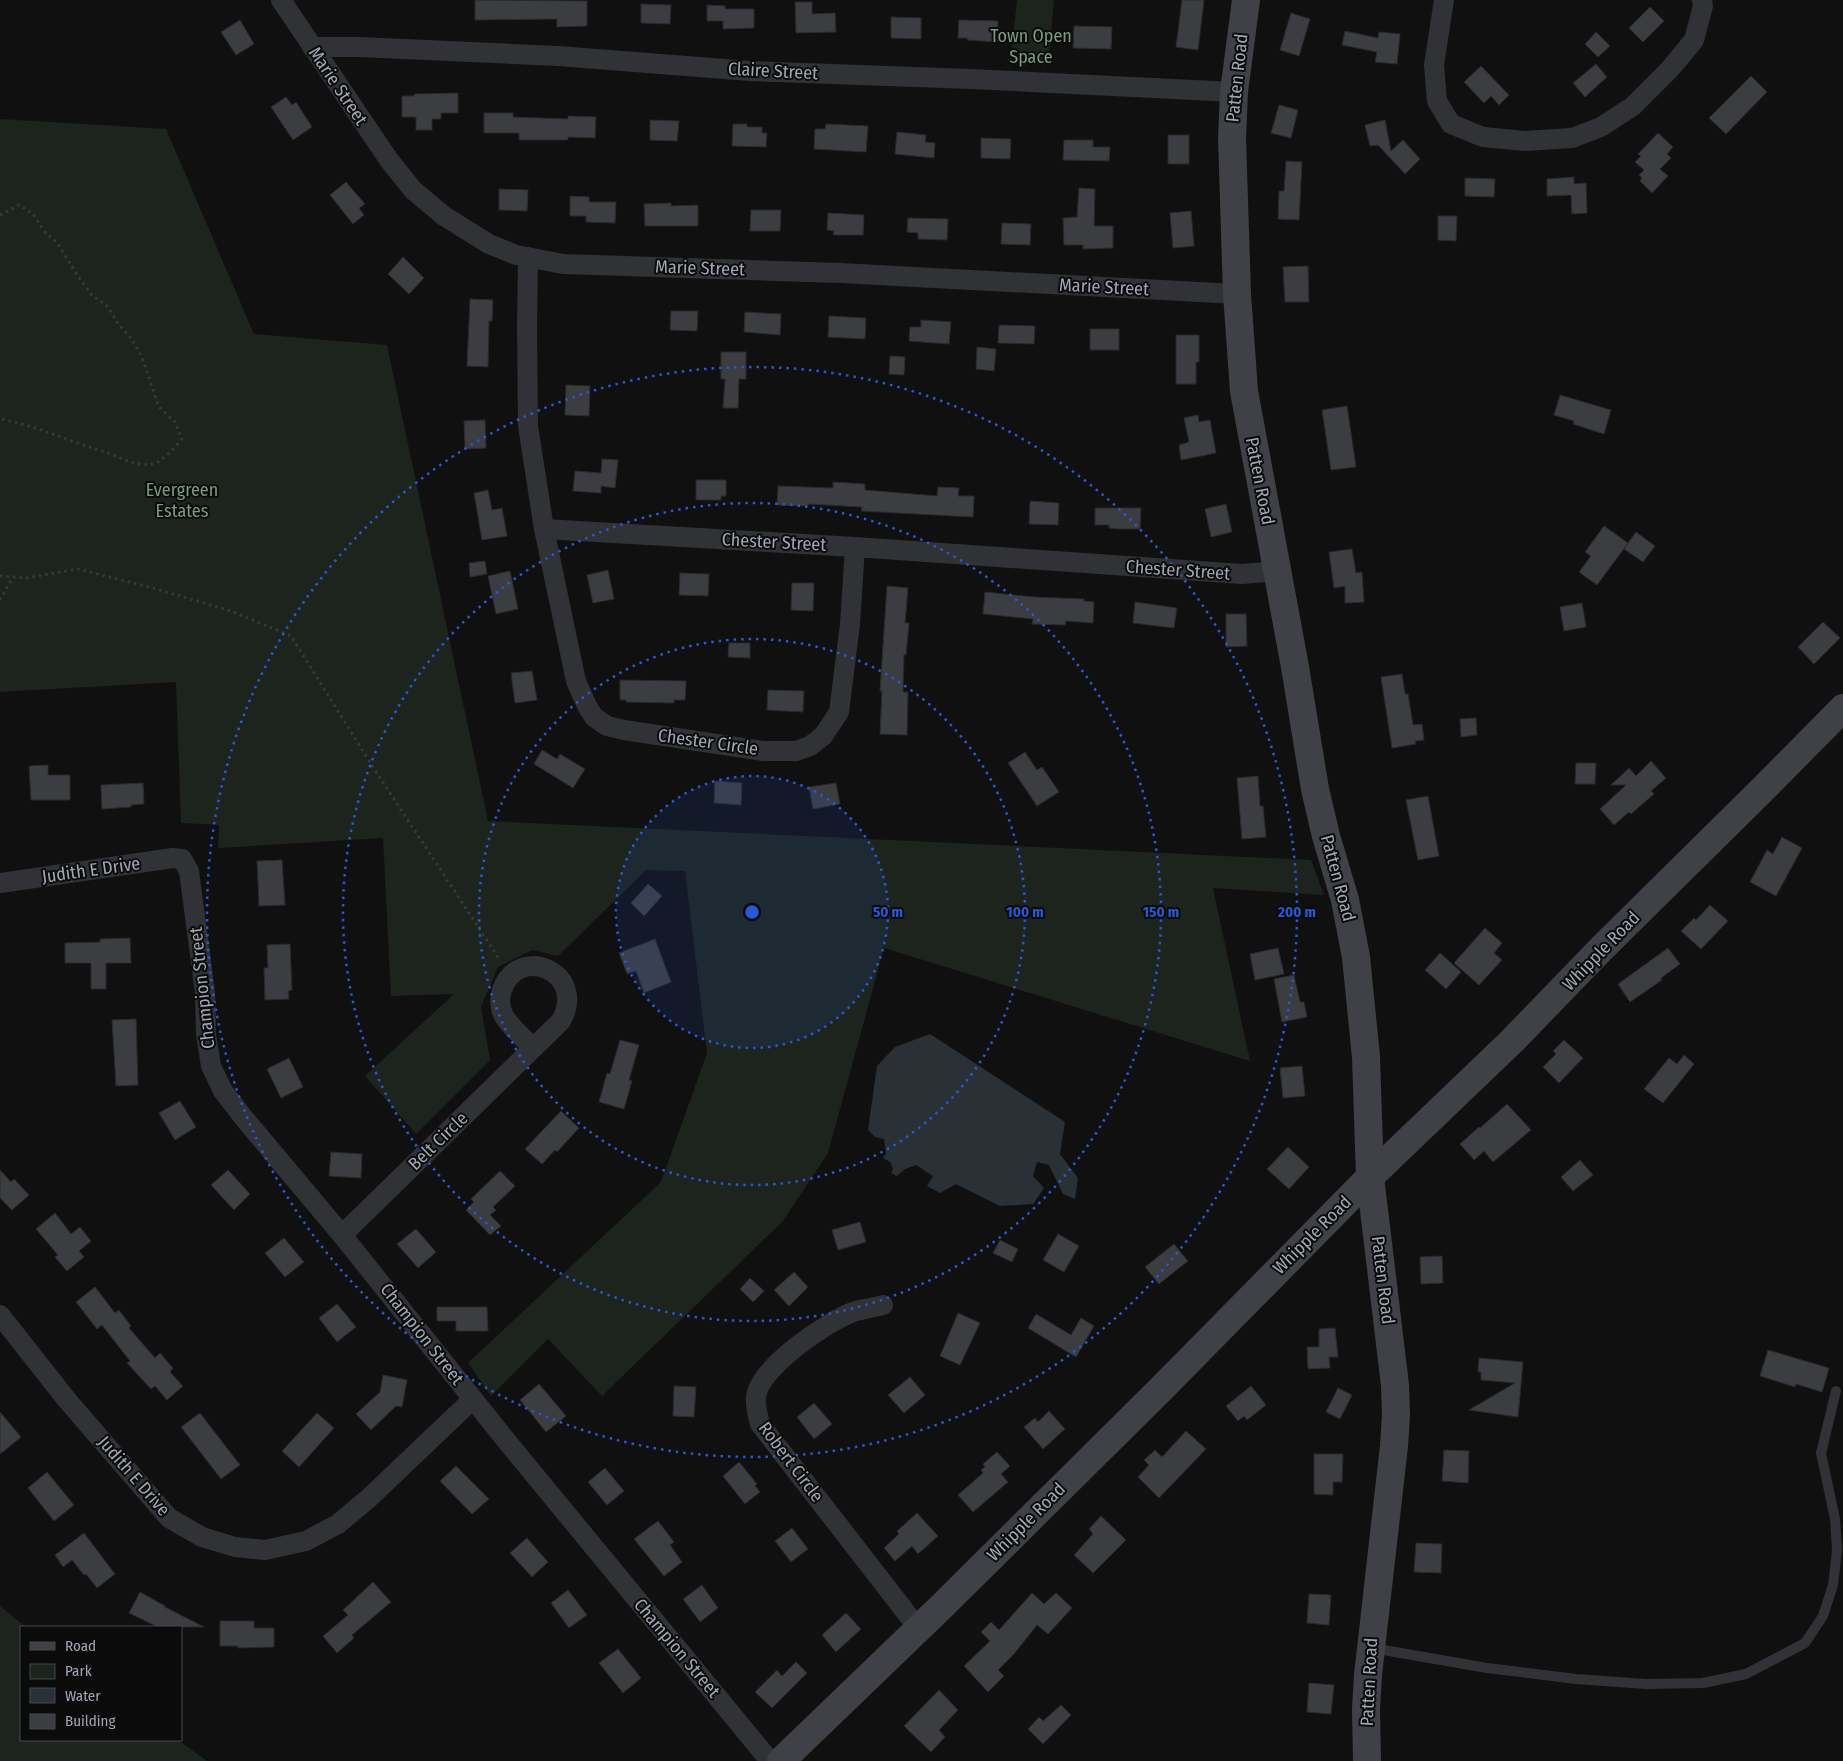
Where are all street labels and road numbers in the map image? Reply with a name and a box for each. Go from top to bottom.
street label: Patten Road [1221,33,1253,123]
street label: Marie Street [304,43,372,129]
street label: Claire Street [727,58,819,84]
street label: Marie Street [655,255,745,281]
street label: Marie Street [1059,274,1150,300]
street label: Patten Road [1241,435,1279,527]
street label: Chester Street [721,528,827,556]
street label: Chester Street [1125,555,1231,585]
street label: Chester Circle [657,724,760,760]
street label: Patten Road [1316,832,1360,924]
street label: Judith E Drive [40,852,142,888]
street label: Whipple Road [1558,907,1644,995]
street label: Champion Street [185,926,219,1050]
street label: Belt Circle [404,1107,472,1175]
street label: Whipple Road [1268,1191,1356,1279]
street label: Patten Road [1367,1235,1399,1325]
street label: Champion Street [376,1279,468,1389]
street label: Robert Circle [754,1418,828,1506]
street label: Judith E Drive [93,1431,175,1521]
street label: Whipple Road [982,1478,1070,1566]
street label: Champion Street [629,1594,725,1702]
street label: Patten Road [1356,1637,1382,1727]

